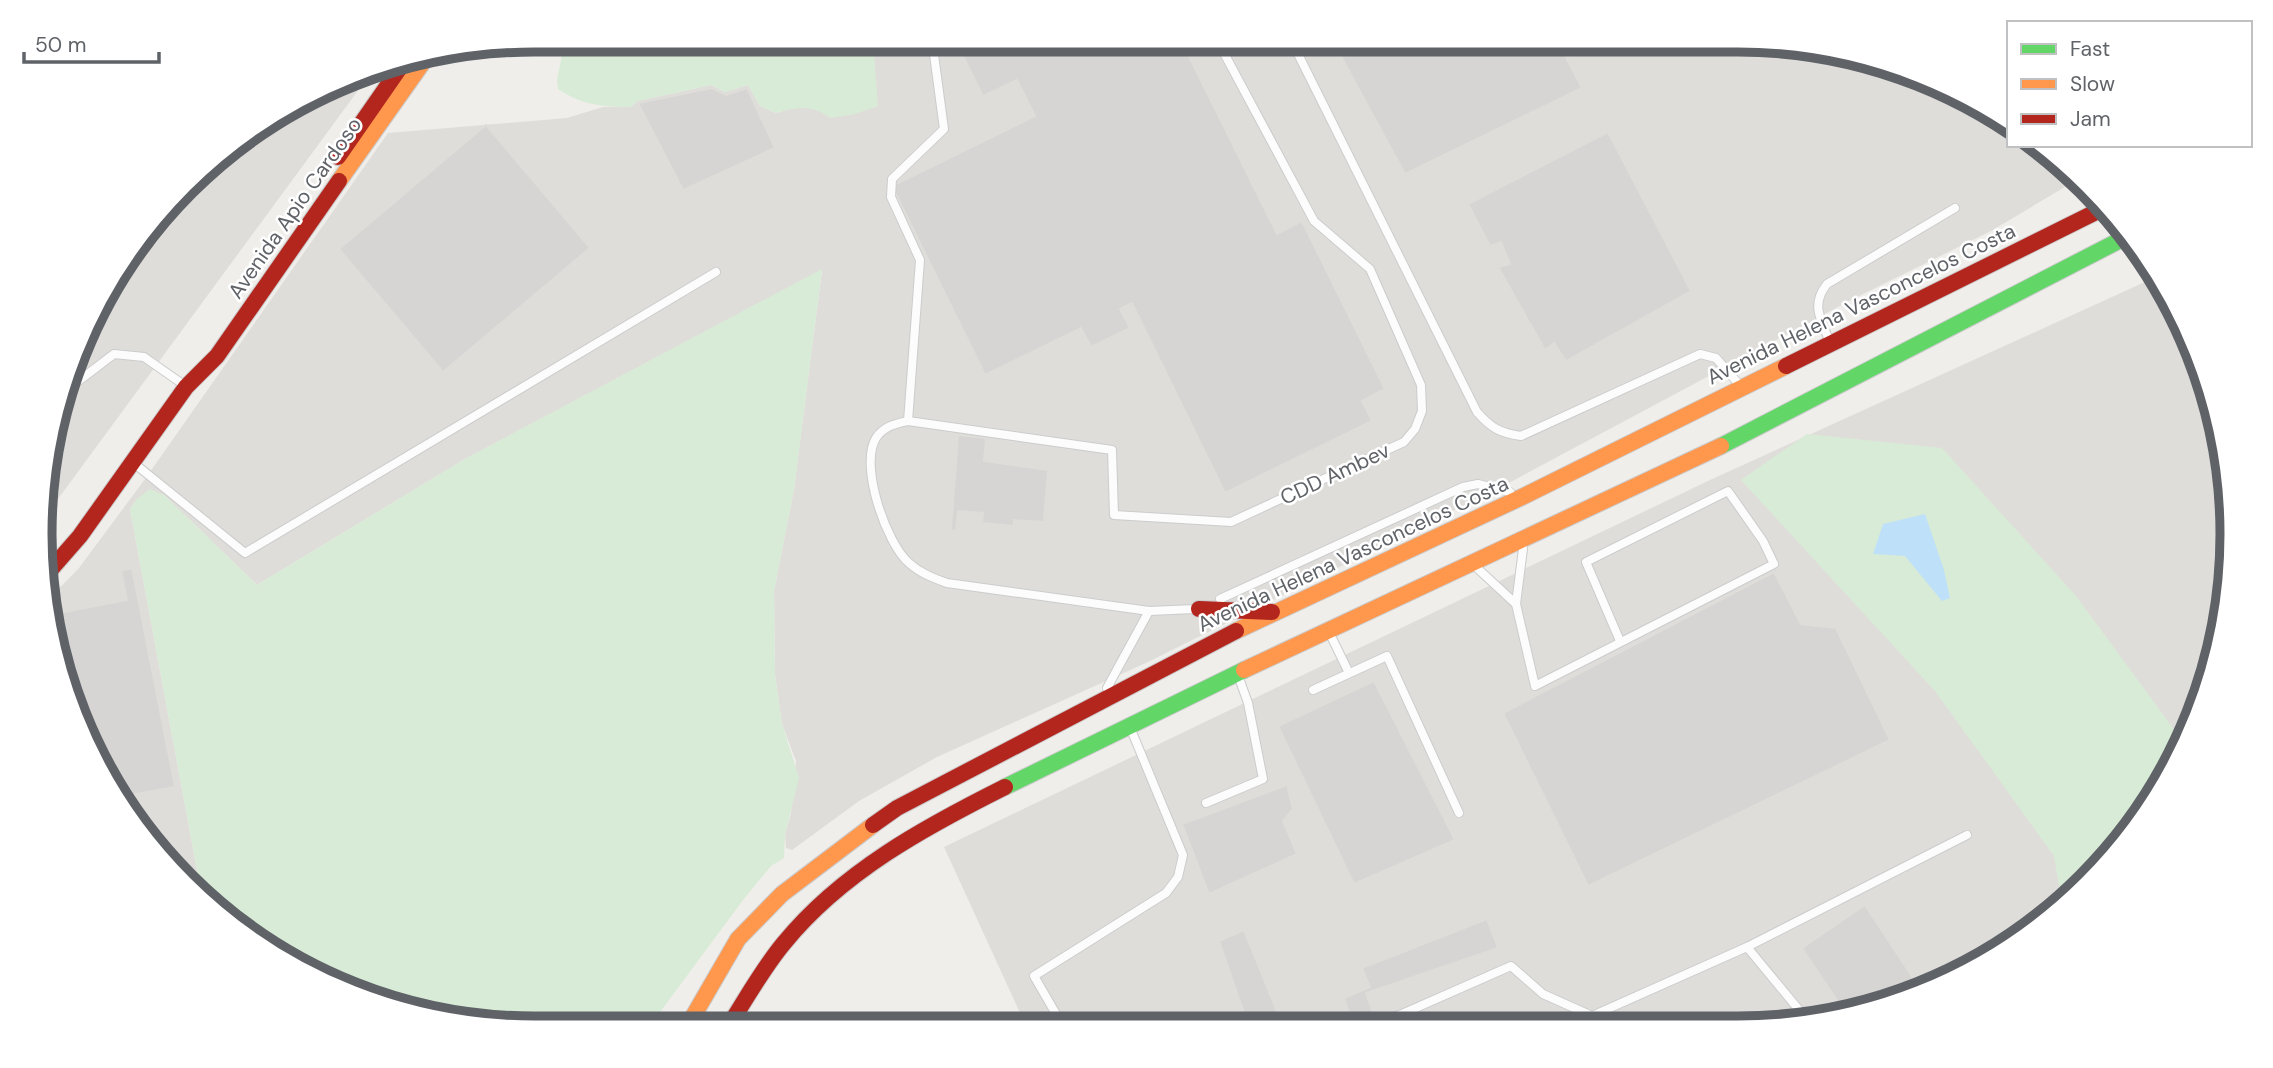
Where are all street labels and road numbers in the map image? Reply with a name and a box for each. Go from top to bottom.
street label: Avenida Apio Cardoso [222,112,368,304]
street label: Avenida Helena Vasconcelos Costa [1702,217,2020,391]
street label: CDD Ambev [1276,436,1394,512]
street label: Avenida Helena Vasconcelos Costa [1193,469,1513,639]

